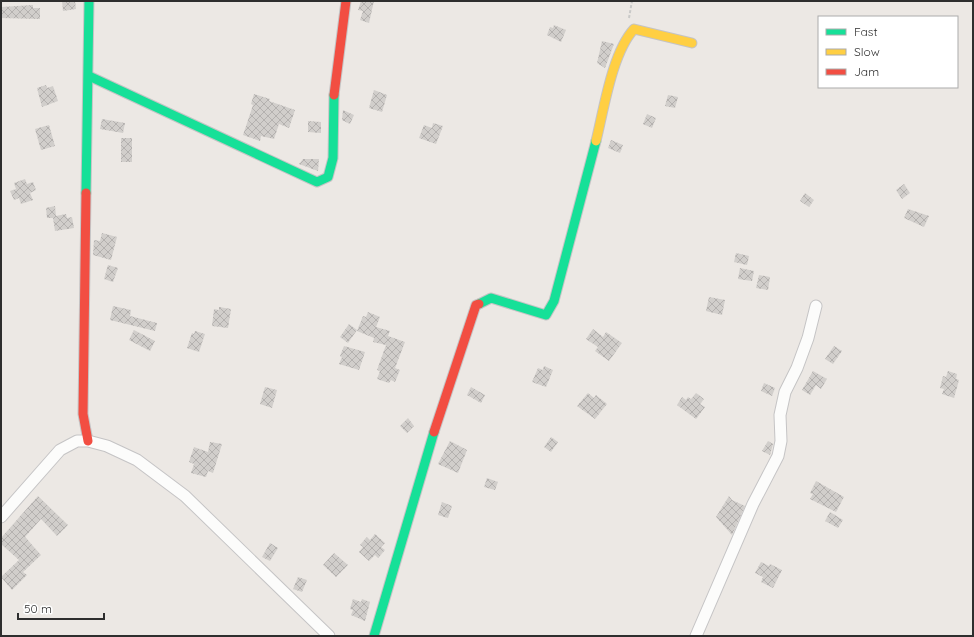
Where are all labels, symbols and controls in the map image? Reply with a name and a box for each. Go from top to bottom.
legend [818,16,958,88]
text: Fast [854,24,878,39]
text: Slow [854,44,880,59]
text: Jam [854,64,879,79]
scale bar [18,595,104,621]
text: 50 m [24,601,52,616]

